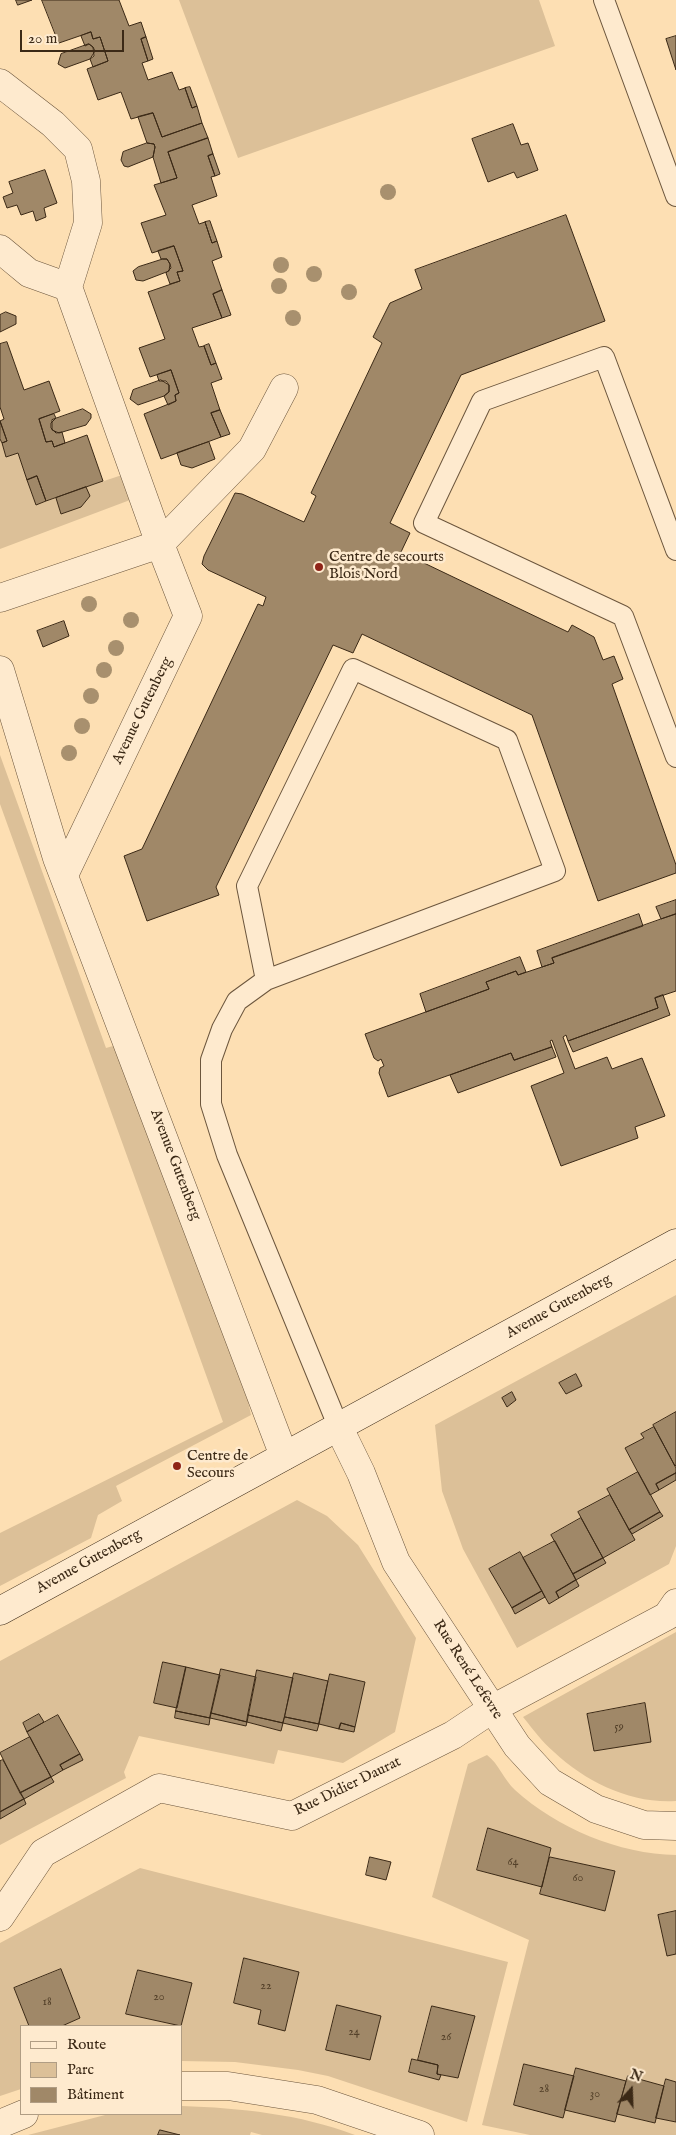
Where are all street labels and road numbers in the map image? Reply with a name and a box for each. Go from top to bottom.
street label: Avenue Gutenberg [109,654,177,768]
street label: Avenue Gutenberg [146,1107,204,1223]
street label: Avenue Gutenberg [503,1271,615,1343]
street label: Avenue Gutenberg [33,1526,145,1598]
street label: Rue René Lefevre [428,1617,506,1723]
street label: Rue Didier Daurat [292,1753,404,1821]

